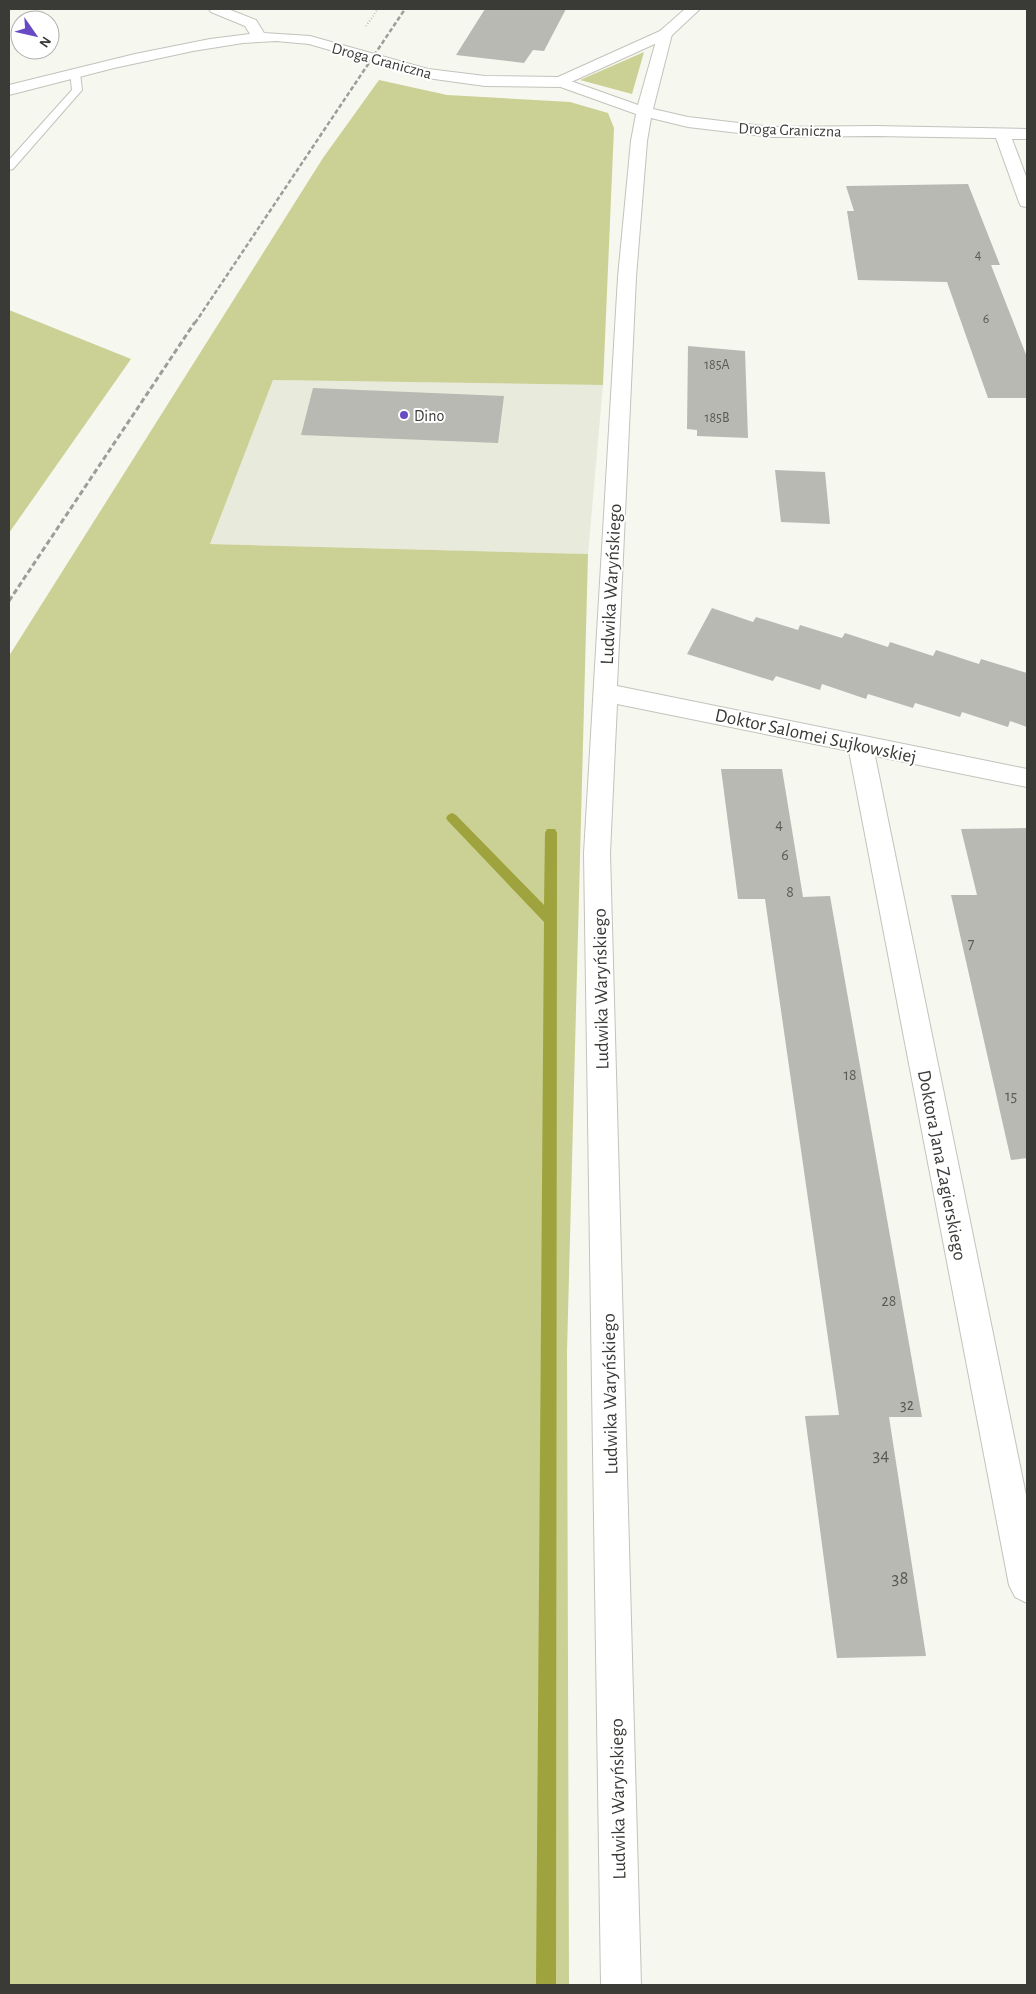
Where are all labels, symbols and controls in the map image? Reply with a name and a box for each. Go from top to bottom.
north arrow [10,10,60,60]
text: N [36,34,53,50]
street label: Droga Graniczna [330,40,434,82]
street label: Droga Graniczna [738,120,842,140]
house number: 4 [975,248,982,262]
house number: 6 [983,312,989,326]
house number: 185A [704,358,730,372]
place label: Dino [414,408,444,424]
marker: Dino [398,409,410,421]
house number: 185B [705,411,729,425]
street label: Ludwika Waryńskiego [598,503,625,665]
street label: Doktor Salomei Sujkowskiej [713,706,918,767]
house number: 4 [775,816,783,832]
house number: 6 [781,847,789,863]
house number: 8 [786,884,794,900]
street label: Ludwika Waryńskiego [591,908,612,1070]
house number: 7 [968,936,975,952]
house number: 18 [843,1067,857,1083]
street label: Doktora Jana Zagierskiego [914,1068,969,1262]
house number: 15 [1005,1088,1017,1104]
house number: 28 [882,1293,896,1309]
street label: Ludwika Waryńskiego [600,1313,621,1475]
house number: 32 [900,1397,914,1413]
house number: 34 [873,1446,889,1465]
house number: 38 [892,1569,908,1588]
street label: Ludwika Waryńskiego [608,1718,629,1880]

